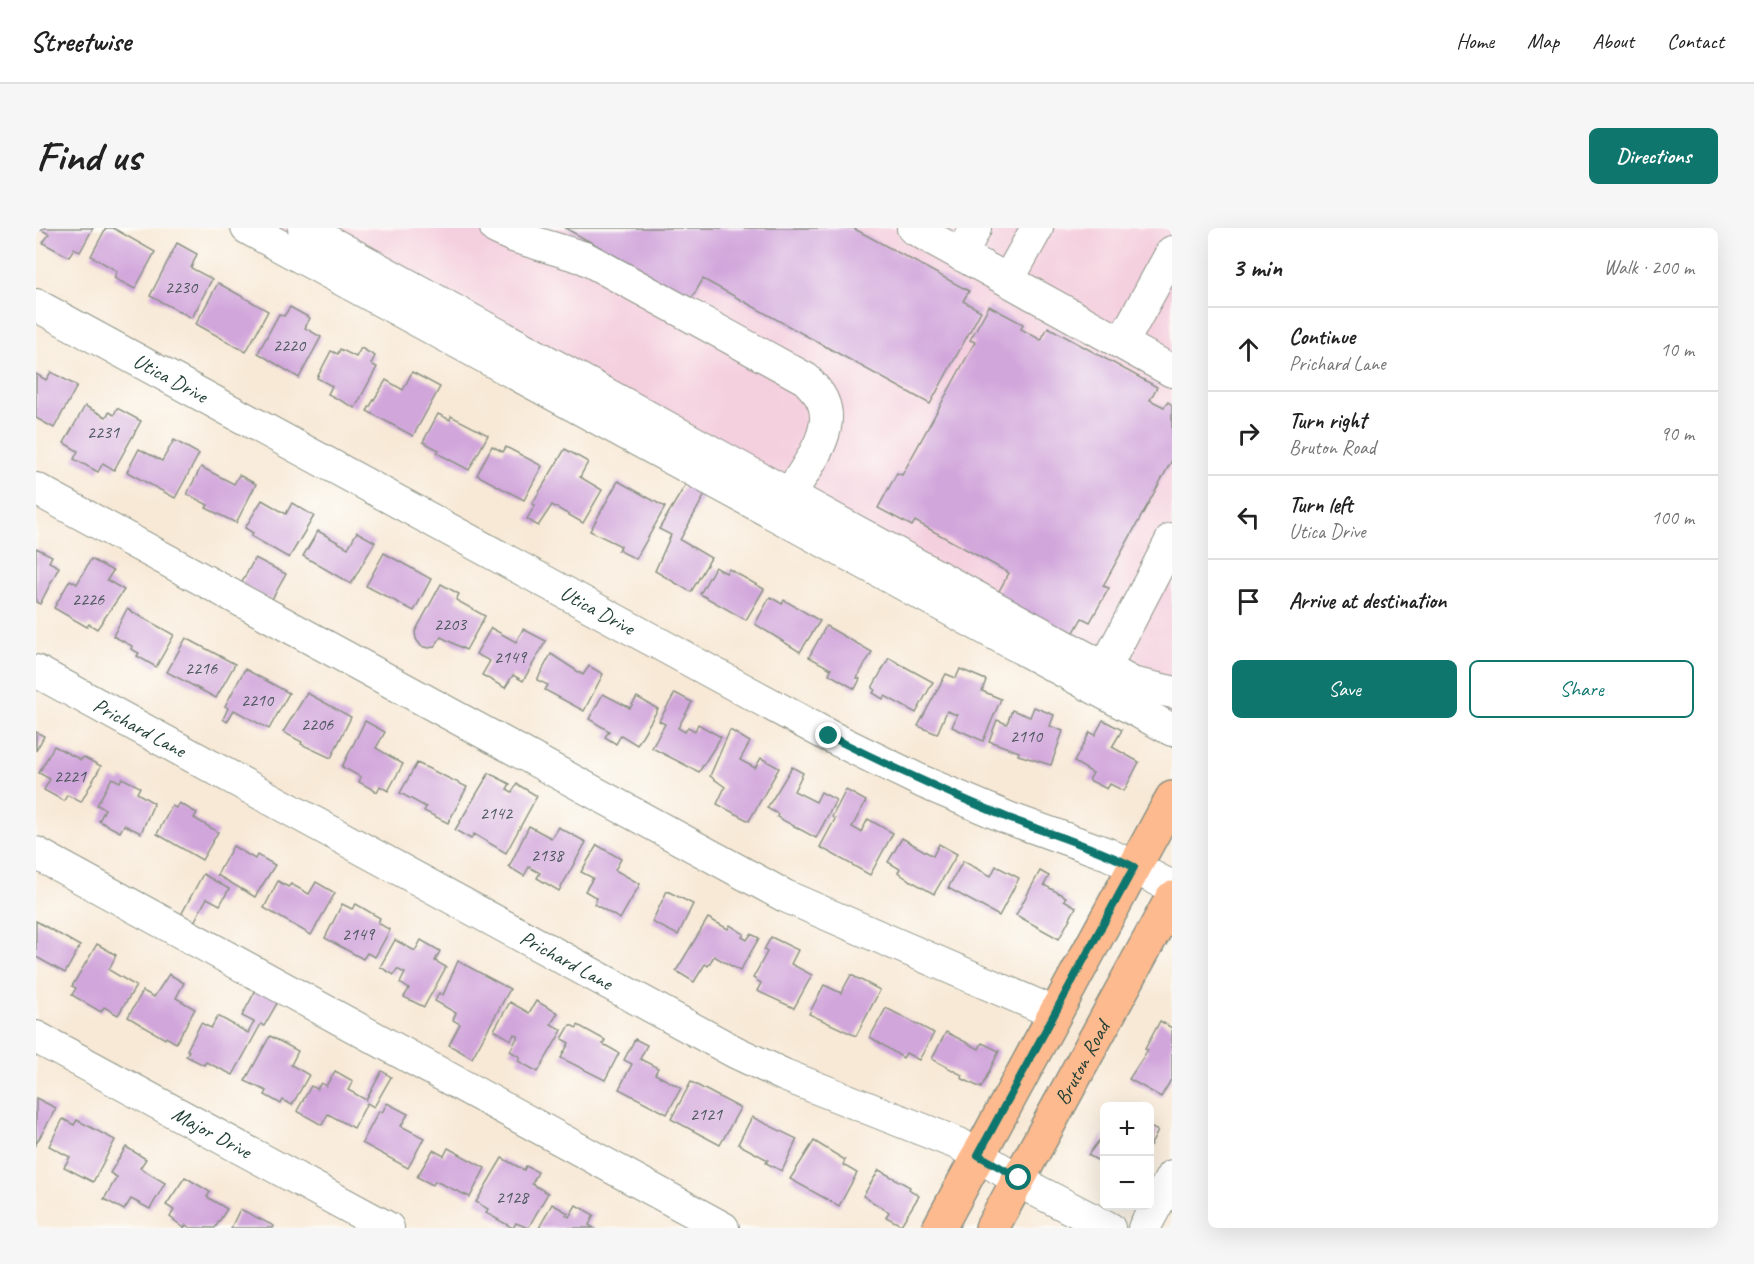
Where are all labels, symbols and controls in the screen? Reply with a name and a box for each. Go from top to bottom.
text: Streetwise [30,24,131,59]
text: Home [1456,28,1494,54]
text: Map [1527,28,1559,54]
text: About [1592,28,1634,54]
text: Contact [1667,28,1724,54]
button: Directions [1589,128,1718,184]
text: Find us [36,130,141,183]
text: 3 min [1232,251,1282,284]
text: Walk · 200 m [1604,255,1694,280]
house number: 2230 [165,276,199,298]
text: Continue [1289,323,1355,351]
icon: ahead [1232,333,1265,366]
house number: 2220 [273,334,307,356]
text: 10 m [1660,337,1694,362]
street label: Utica Drive [129,347,214,410]
text: Prichard Lane [1289,351,1386,376]
text: Turn right [1289,407,1366,435]
icon: right [1232,417,1265,450]
house number: 2231 [87,421,120,443]
text: 90 m [1660,421,1694,446]
text: Bruton Road [1289,435,1376,460]
text: Turn left [1289,491,1353,519]
icon: left [1232,501,1265,534]
text: 100 m [1651,505,1694,530]
text: Utica Drive [1289,519,1366,544]
street label: Utica Drive [556,580,641,642]
icon: arrive [1232,585,1265,618]
text: Arrive at destination [1289,587,1446,615]
house number: 2226 [72,588,105,610]
house number: 2203 [434,613,468,635]
house number: 2149 [494,646,528,668]
house number: 2216 [185,657,218,679]
button: Save [1232,660,1457,718]
button: Share [1469,660,1694,718]
house number: 2210 [241,689,275,711]
street label: Prichard Lane [89,692,192,764]
house number: 2206 [301,713,334,735]
route end [815,722,841,748]
house number: 2110 [1010,725,1044,747]
house number: 2221 [54,765,87,787]
house number: 2142 [480,802,514,824]
house number: 2138 [531,844,565,866]
house number: 2149 [342,923,376,945]
street label: Prichard Lane [516,924,619,997]
street label: Bruton Road [1049,1013,1117,1109]
street label: Major Drive [168,1100,258,1165]
map controls [1100,1102,1154,1210]
button: + [1100,1102,1154,1156]
house number: 2121 [690,1103,723,1125]
button: − [1100,1156,1154,1210]
route start [1005,1164,1031,1190]
house number: 2128 [496,1186,530,1208]

